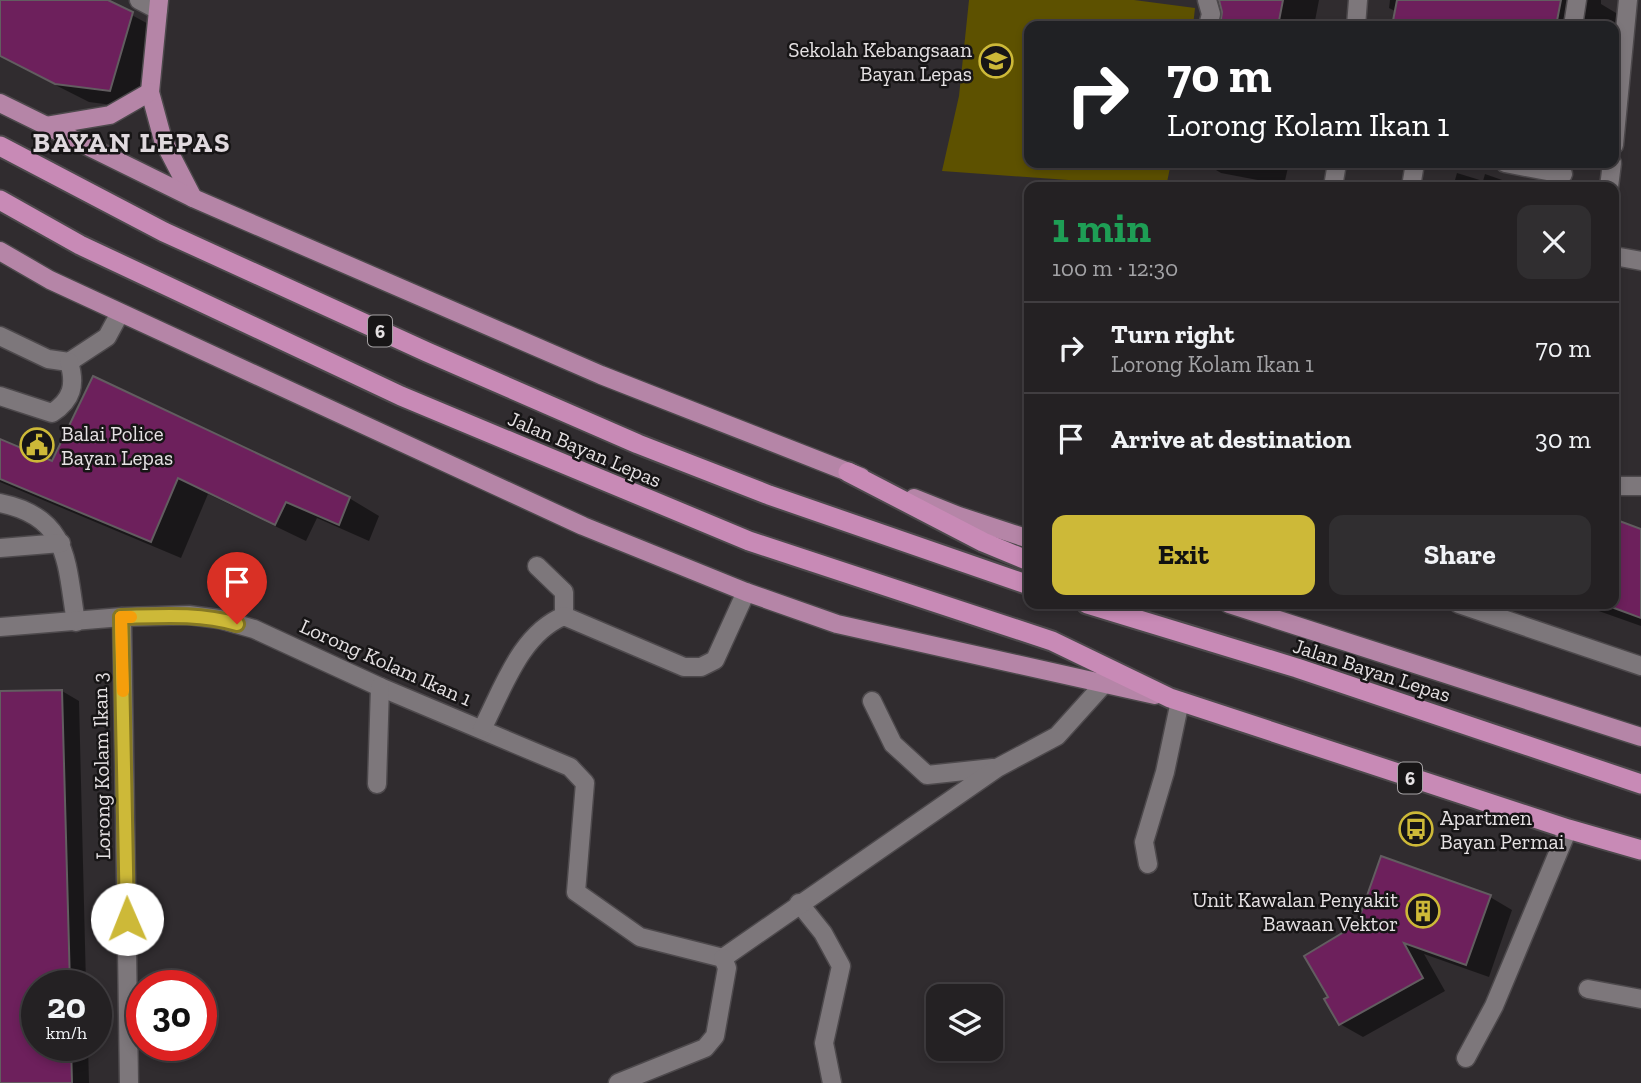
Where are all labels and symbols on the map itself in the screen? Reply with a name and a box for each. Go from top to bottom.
place label: Sekolah Kebangsaan Bayan Lepas [788,37,972,86]
school or university icon: Sekolah Kebangsaan Bayan Lepas [977,42,1015,80]
district label: BAYAN LEPAS [32,126,232,159]
road number: 6 [368,316,392,346]
street label: Jalan Bayan Lepas [505,405,665,493]
place label: Balai Police Bayan Lepas [61,421,173,470]
public building icon: Balai Police Bayan Lepas [18,426,56,464]
pin [207,552,267,624]
street label: Lorong Kolam Ikan 1 [296,613,476,711]
street label: Jalan Bayan Lepas [1290,633,1454,707]
street label: Lorong Kolam Ikan 3 [87,672,115,860]
road number: 6 [1398,762,1422,793]
place label: Apartmen Bayan Permai [1440,805,1565,854]
bus stop icon: Apartmen Bayan Permai [1397,810,1435,848]
position arrow [90,882,164,956]
place label: Unit Kawalan Penyakit Bawaan Vektor [1192,887,1398,936]
building icon: Unit Kawalan Penyakit Bawaan Vektor [1404,892,1442,930]
speed limit sign: 30 [126,970,217,1061]

